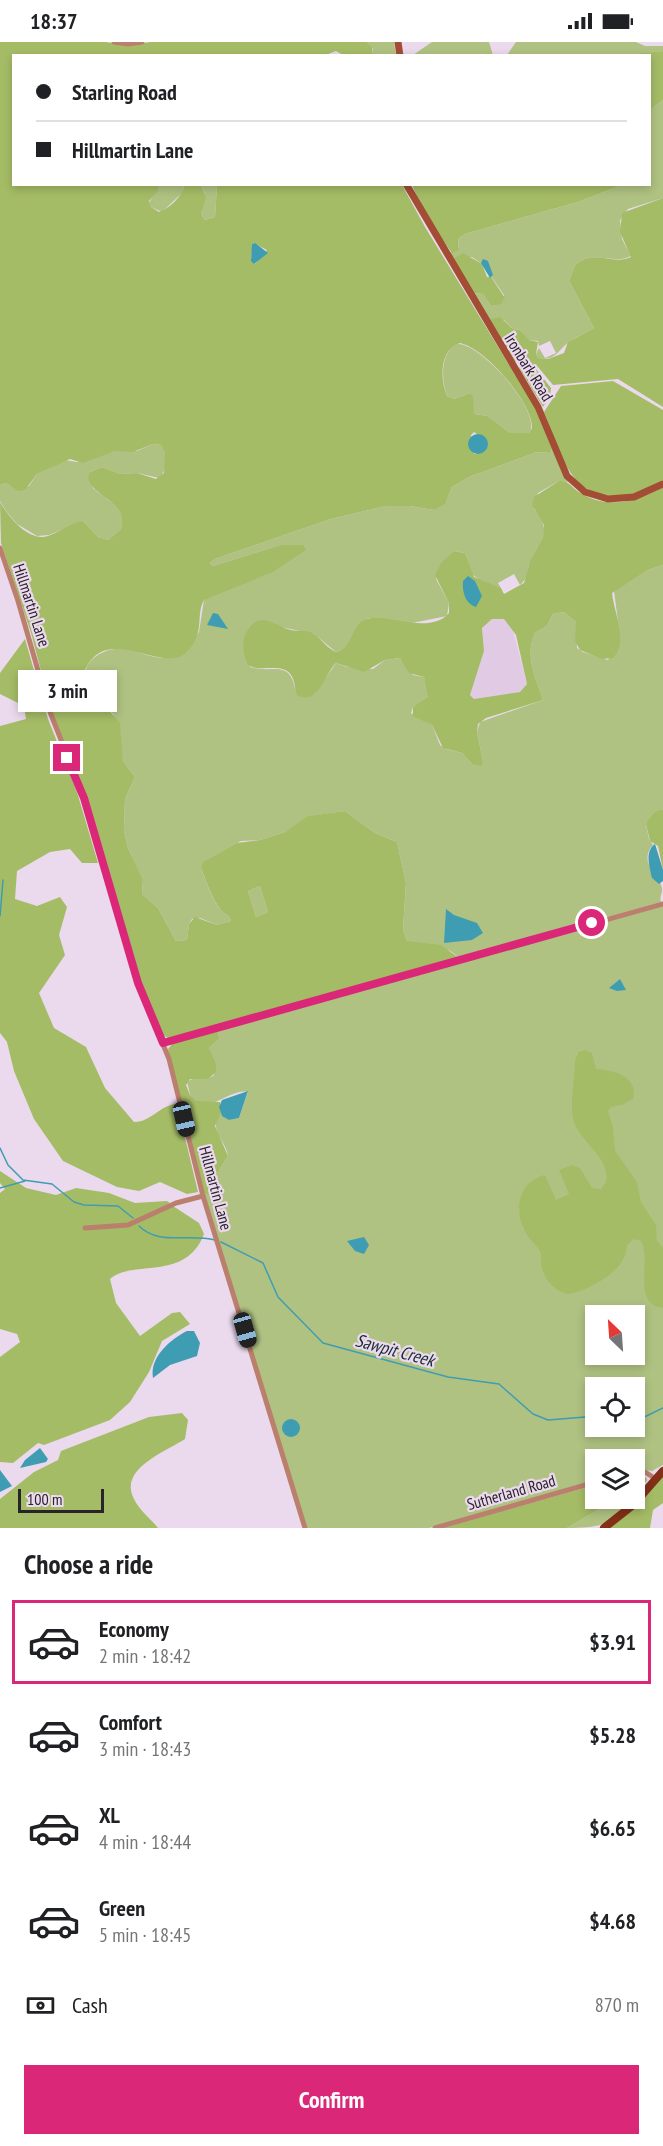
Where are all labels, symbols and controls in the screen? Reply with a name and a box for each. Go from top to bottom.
text: 18:37 [30,7,78,35]
text: Starling Road [72,78,177,106]
text: Hillmartin Lane [72,136,194,164]
street label: Ironbark Road [500,329,558,405]
street label: Hillmartin Lane [9,561,55,649]
callout: 3 min [17,671,116,713]
text: 3 min [47,678,88,704]
route end [53,744,80,771]
route start [578,909,605,936]
car [171,1099,197,1139]
street label: Hillmartin Lane [195,1144,237,1232]
north arrow [585,1305,645,1365]
map controls [585,1305,645,1509]
car [231,1310,259,1350]
water label: Sawpit Creek [353,1328,439,1372]
button: locate [585,1377,645,1437]
button: layers [585,1449,645,1509]
street label: Sutherland Road [465,1470,558,1514]
scale bar [18,1486,104,1514]
text: 100 m [27,1489,62,1509]
text: Choose a ride [24,1547,153,1581]
icon: car [27,1615,81,1669]
text: Economy [99,1615,169,1643]
text: $3.91 [589,1628,636,1656]
text: 2 min · 18:42 [99,1643,191,1669]
icon: car [27,1708,81,1762]
text: Comfort [99,1708,162,1736]
text: $5.28 [589,1721,636,1749]
text: 3 min · 18:43 [99,1736,191,1762]
icon: car [27,1801,81,1855]
text: XL [99,1801,120,1829]
text: $6.65 [589,1814,636,1842]
text: 4 min · 18:44 [99,1829,191,1855]
icon: car [27,1894,81,1948]
text: Green [99,1894,145,1922]
text: $4.68 [589,1907,636,1935]
text: 5 min · 18:45 [99,1922,191,1948]
icon: cash [24,1989,57,2022]
text: Cash [72,1991,108,2019]
text: 870 m [595,1992,639,2018]
button: Confirm [24,2065,639,2134]

